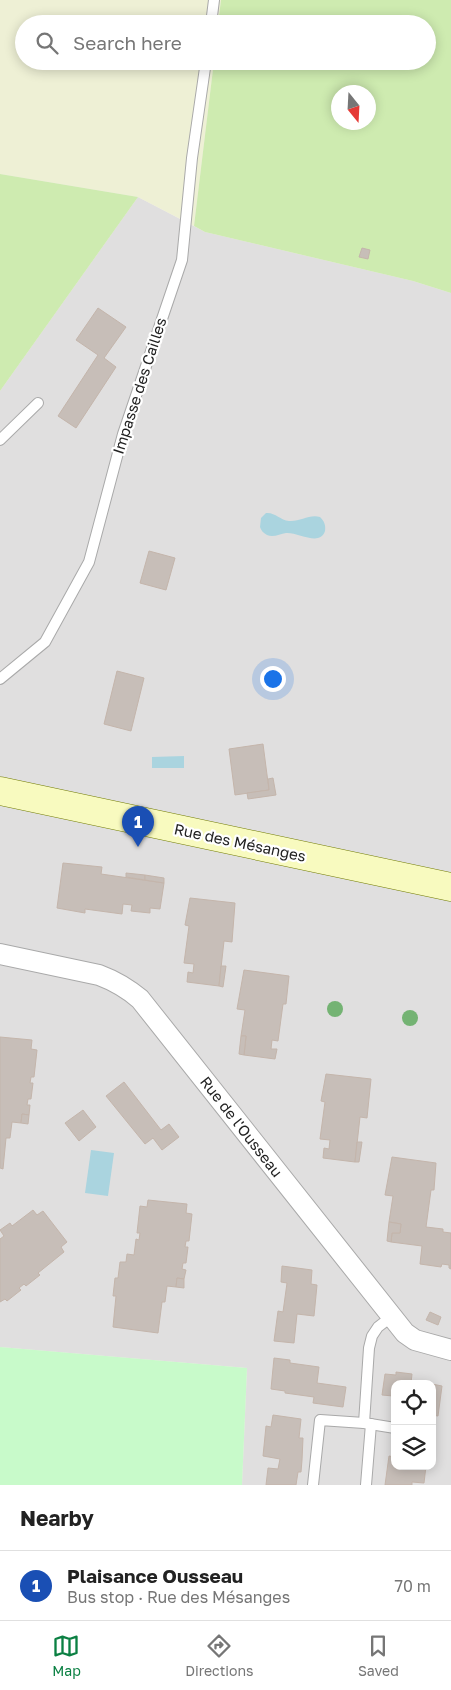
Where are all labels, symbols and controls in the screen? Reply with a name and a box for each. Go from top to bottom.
search box [15,15,436,70]
icon: search [33,29,61,57]
text: Search here [73,31,182,54]
north arrow [331,85,376,130]
street label: Impasse des Cailles [108,315,170,456]
your location [260,666,286,692]
pin: 1 [122,806,154,847]
street label: Rue des Mésanges [173,819,308,865]
street label: Rue de l'Ousseau [197,1072,287,1180]
map controls [391,1380,436,1470]
button: locate [391,1380,436,1425]
button: layers [391,1425,436,1470]
text: Nearby [20,1505,94,1531]
text: Plaisance Ousseau [67,1564,243,1587]
text: 1 [32,1576,40,1596]
text: 70 m [394,1576,431,1596]
text: Bus stop · Rue des Mésanges [67,1587,290,1607]
tab: Map [52,1632,81,1679]
tab: Directions [185,1632,254,1679]
tab: Saved [358,1632,399,1679]

